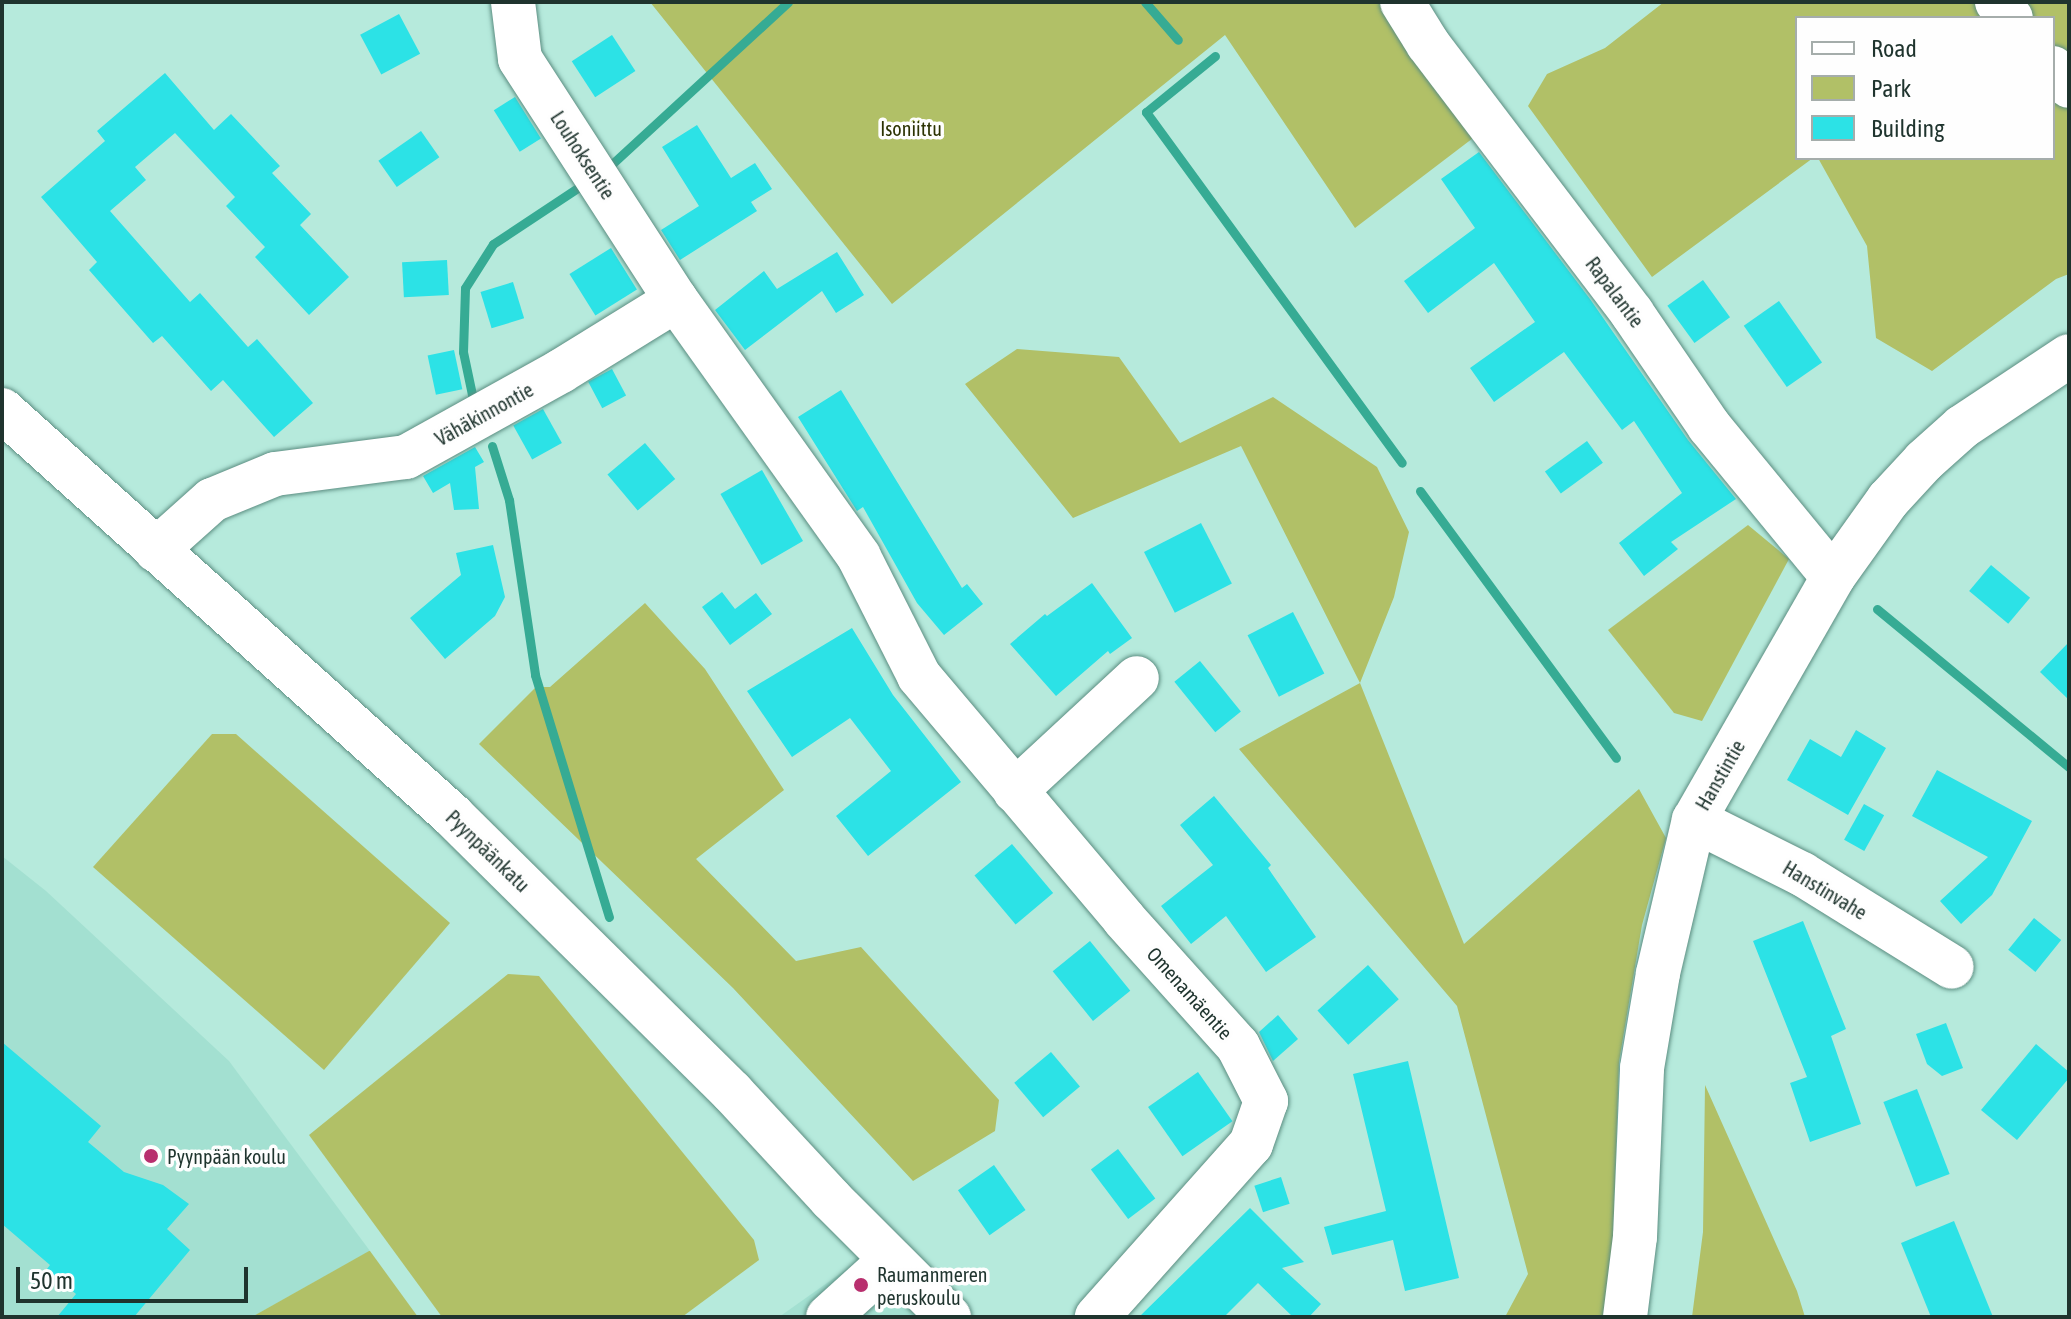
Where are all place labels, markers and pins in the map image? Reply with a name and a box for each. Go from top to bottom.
place label: Pyynpään koulu [167,1144,286,1168]
marker: Pyynpään koulu [142,1147,160,1165]
place label: Raumanmeren peruskoulu [877,1262,988,1309]
marker: Raumanmeren peruskoulu [852,1276,870,1294]

